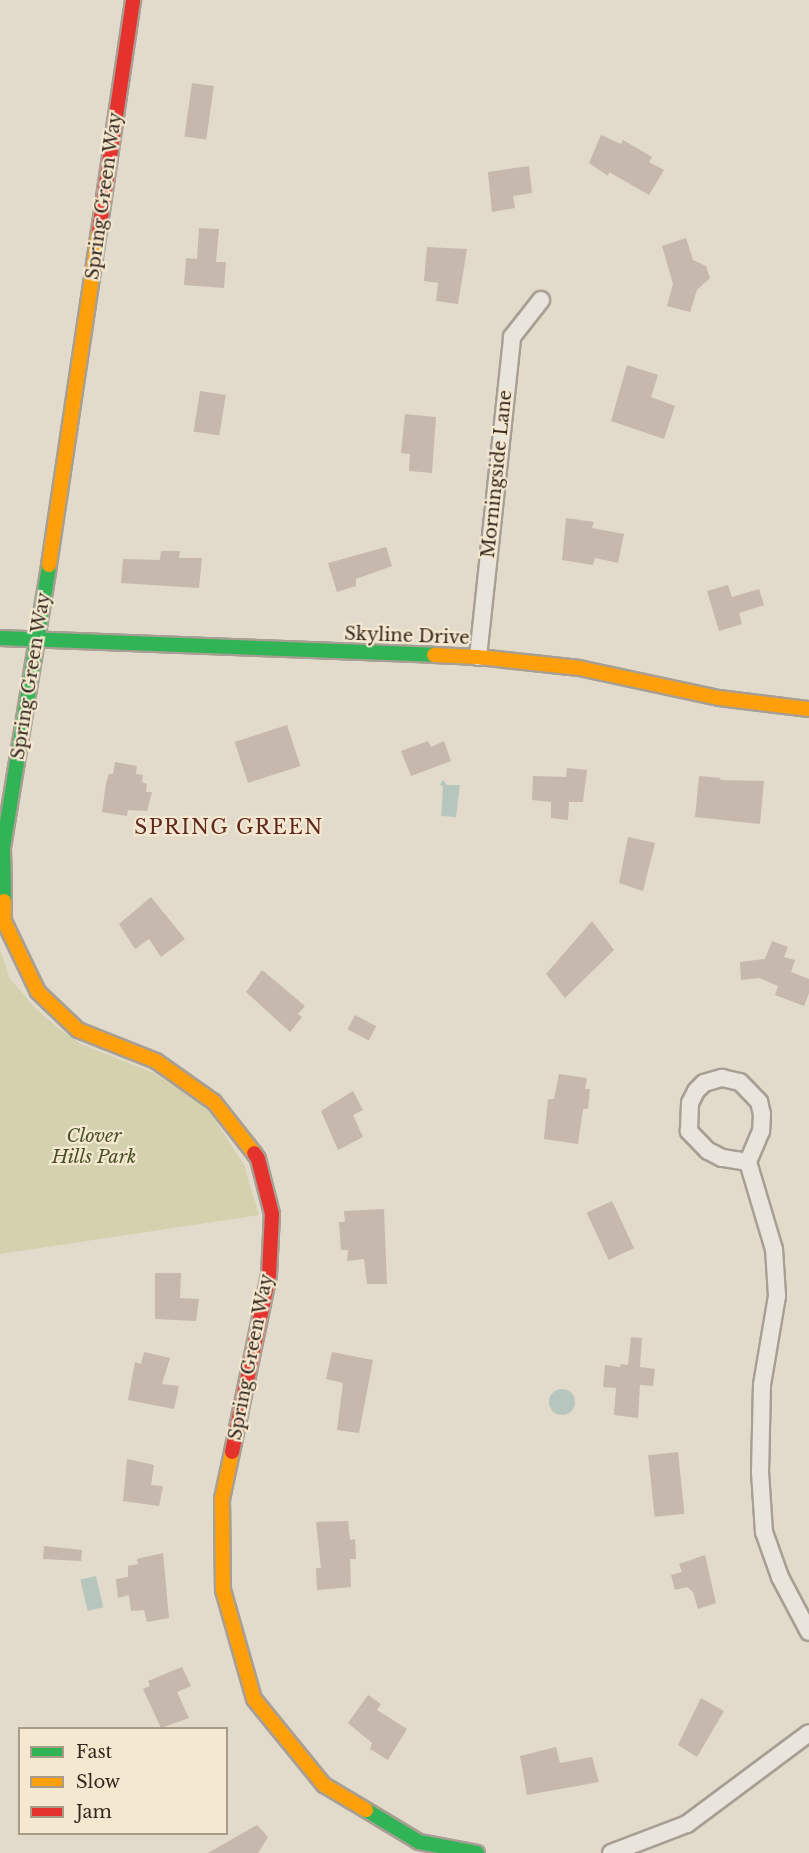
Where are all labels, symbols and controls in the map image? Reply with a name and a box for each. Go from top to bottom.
street label: Spring Green Way [81,110,127,282]
street label: Morningside Lane [477,389,517,559]
street label: Spring Green Way [7,590,55,762]
street label: Skyline Drive [344,623,470,649]
district label: SPRING GREEN [134,815,324,839]
park label: Clover Hills Park [52,1126,136,1168]
street label: Spring Green Way [224,1272,278,1442]
legend [18,1727,228,1835]
text: Fast [76,1741,112,1763]
text: Slow [76,1771,120,1793]
text: Jam [76,1801,112,1823]

